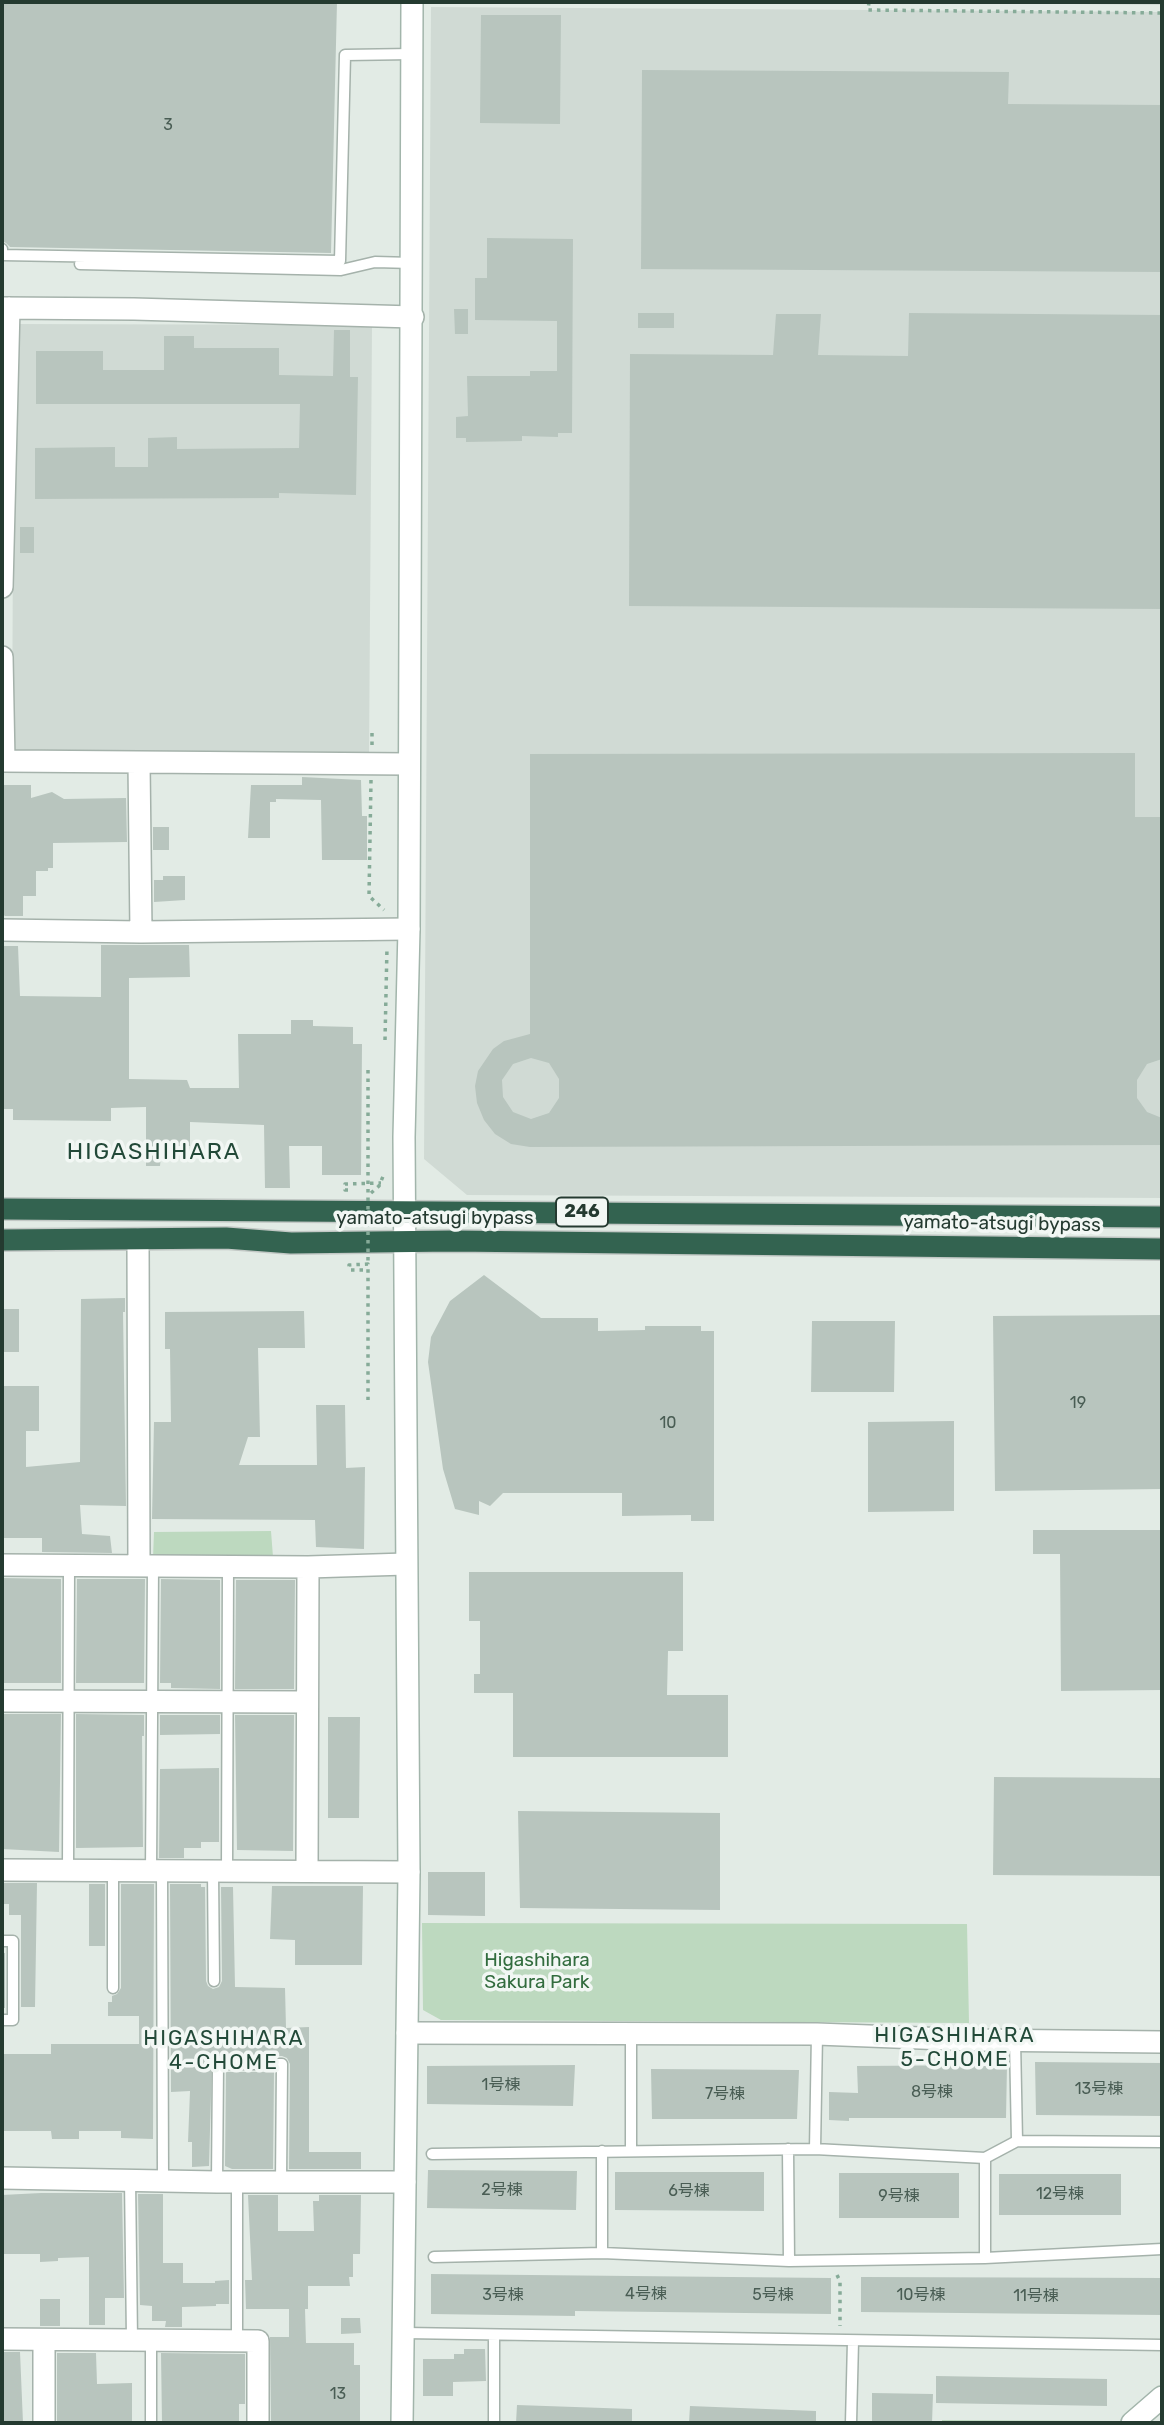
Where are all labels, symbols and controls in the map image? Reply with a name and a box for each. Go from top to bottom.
house number: 3 [163,115,173,135]
district label: HIGASHIHARA [68,1138,240,1166]
road number: 246 [556,1198,608,1226]
street label: yamato-atsugi bypass [336,1208,534,1230]
street label: yamato-atsugi bypass [903,1211,1101,1237]
house number: 19 [1070,1393,1086,1413]
house number: 10 [659,1413,677,1433]
park label: Higashihara Sakura Park [484,1950,590,1994]
district label: HIGASHIHARA 5-CHOME [876,2023,1034,2073]
district label: HIGASHIHARA 4-CHOME [145,2026,303,2076]
house number: 1号棟 [482,2075,520,2095]
house number: 13号棟 [1075,2079,1123,2099]
house number: 8号棟 [911,2082,953,2102]
house number: 7号棟 [705,2084,745,2104]
house number: 2号棟 [481,2180,523,2200]
house number: 6号棟 [668,2181,710,2201]
house number: 12号棟 [1036,2184,1084,2204]
house number: 9号棟 [878,2186,920,2206]
house number: 4号棟 [625,2284,667,2304]
house number: 3号棟 [482,2285,524,2305]
house number: 5号棟 [752,2285,794,2305]
house number: 10号棟 [896,2285,946,2305]
house number: 11号棟 [1013,2286,1059,2306]
house number: 13 [330,2384,346,2404]

